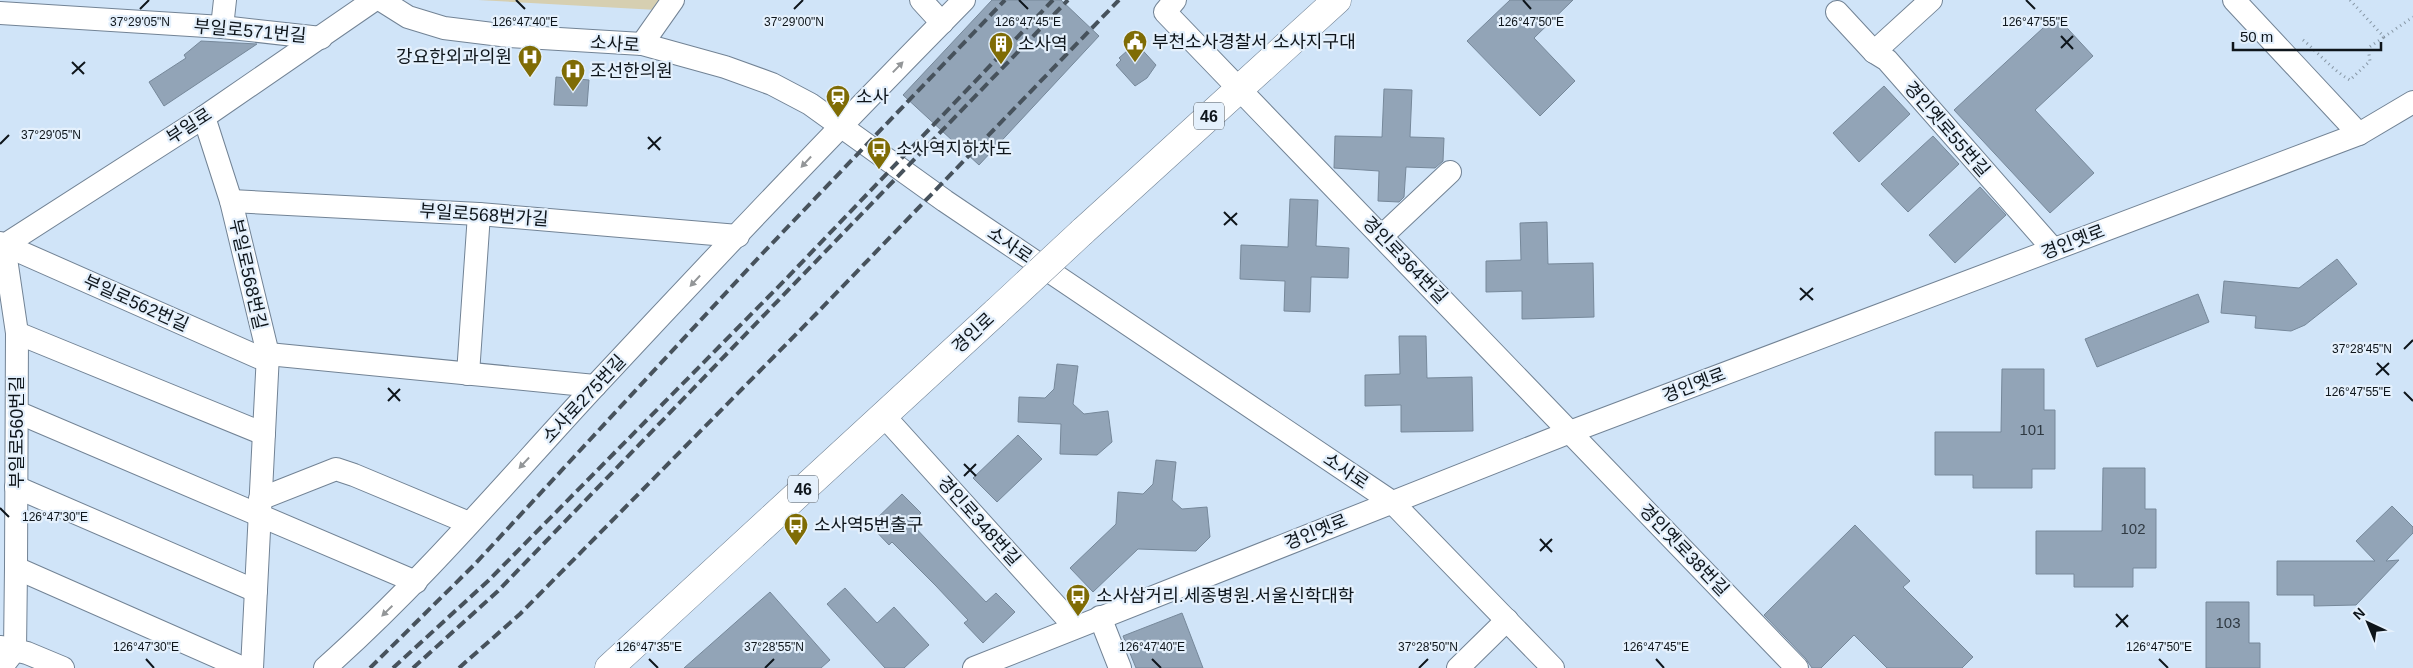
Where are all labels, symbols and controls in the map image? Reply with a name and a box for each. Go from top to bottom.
text: 37°29'05"N [110,15,170,29]
text: 126°47'40"E [492,15,558,29]
text: 37°29'00"N [764,15,824,29]
text: 126°47'45"E [995,15,1061,29]
text: 126°47'50"E [1498,15,1564,29]
text: 126°47'55"E [2002,15,2068,29]
street label: 부일로571번길 [193,16,307,46]
scale bar [2233,20,2380,52]
text: 50 m [2240,28,2273,45]
public building icon: 부천소사경찰서 소사지구대 [1122,29,1148,63]
building icon: 소사역 [988,31,1014,65]
street label: 소사로 [590,32,640,56]
place label: 부천소사경찰서 소사지구대 [1152,32,1356,52]
place label: 소사역 [1018,34,1068,54]
hospital icon: 강요한외과의원 [517,44,543,78]
place label: 강요한외과의원 [396,47,512,67]
hospital icon: 조선한의원 [560,58,586,92]
place label: 조선한의원 [590,61,673,81]
one-way arrow [892,61,904,73]
street label: 경인옛로55번길 [1900,77,1994,181]
station icon: 소사 [825,84,851,118]
place label: 소사 [856,87,890,107]
road number: 46 [1194,102,1224,130]
street label: 부일로 [163,104,215,148]
text: 37°29'05"N [21,128,81,142]
bus stop icon: 소사역지하차도 [866,136,892,170]
place label: 소사역지하차도 [896,139,1012,159]
one-way arrow [800,156,812,168]
street label: 부일로568번가길 [419,201,549,229]
street label: 경인로364번길 [1359,212,1451,308]
street label: 부일로568번길 [226,217,270,331]
street label: 경인옛로 [2038,221,2108,263]
street label: 소사로 [984,223,1036,267]
street label: 부일로562번길 [80,271,192,335]
one-way arrow [689,274,701,286]
street label: 경인로 [948,309,998,357]
text: 37°28'45"N [2332,342,2392,356]
street label: 소사로275번길 [538,351,630,447]
street label: 경인옛로 [1659,364,1729,406]
street label: 부일로560번길 [7,376,27,488]
text: 126°47'55"E [2325,385,2391,399]
house number: 101 [2019,421,2045,438]
street label: 소사로 [1320,449,1372,493]
one-way arrow [518,457,530,469]
street label: 경인로348번길 [934,472,1024,570]
road number: 46 [788,476,818,502]
street label: 경인옛로38번길 [1635,500,1733,600]
text: 126°47'30"E [22,510,88,524]
street label: 경인옛로 [1282,510,1350,554]
bus stop icon: 소사역5번출구 [783,512,809,546]
place label: 소사역5번출구 [814,515,923,535]
house number: 102 [2120,520,2146,537]
bus stop icon: 소사삼거리.세종병원.서울신학대학 [1065,583,1091,617]
place label: 소사삼거리.세종병원.서울신학대학 [1096,586,1354,606]
north arrow [2343,598,2393,648]
text: N [2350,604,2368,623]
one-way arrow [381,605,393,617]
house number: 103 [2215,614,2241,631]
text: 126°47'30"E [113,640,179,654]
text: 126°47'35"E [616,640,682,654]
text: 37°28'55"N [744,640,804,654]
text: 126°47'40"E [1119,640,1185,654]
text: 37°28'50"N [1398,640,1458,654]
text: 126°47'45"E [1623,640,1689,654]
text: 126°47'50"E [2126,640,2192,654]

